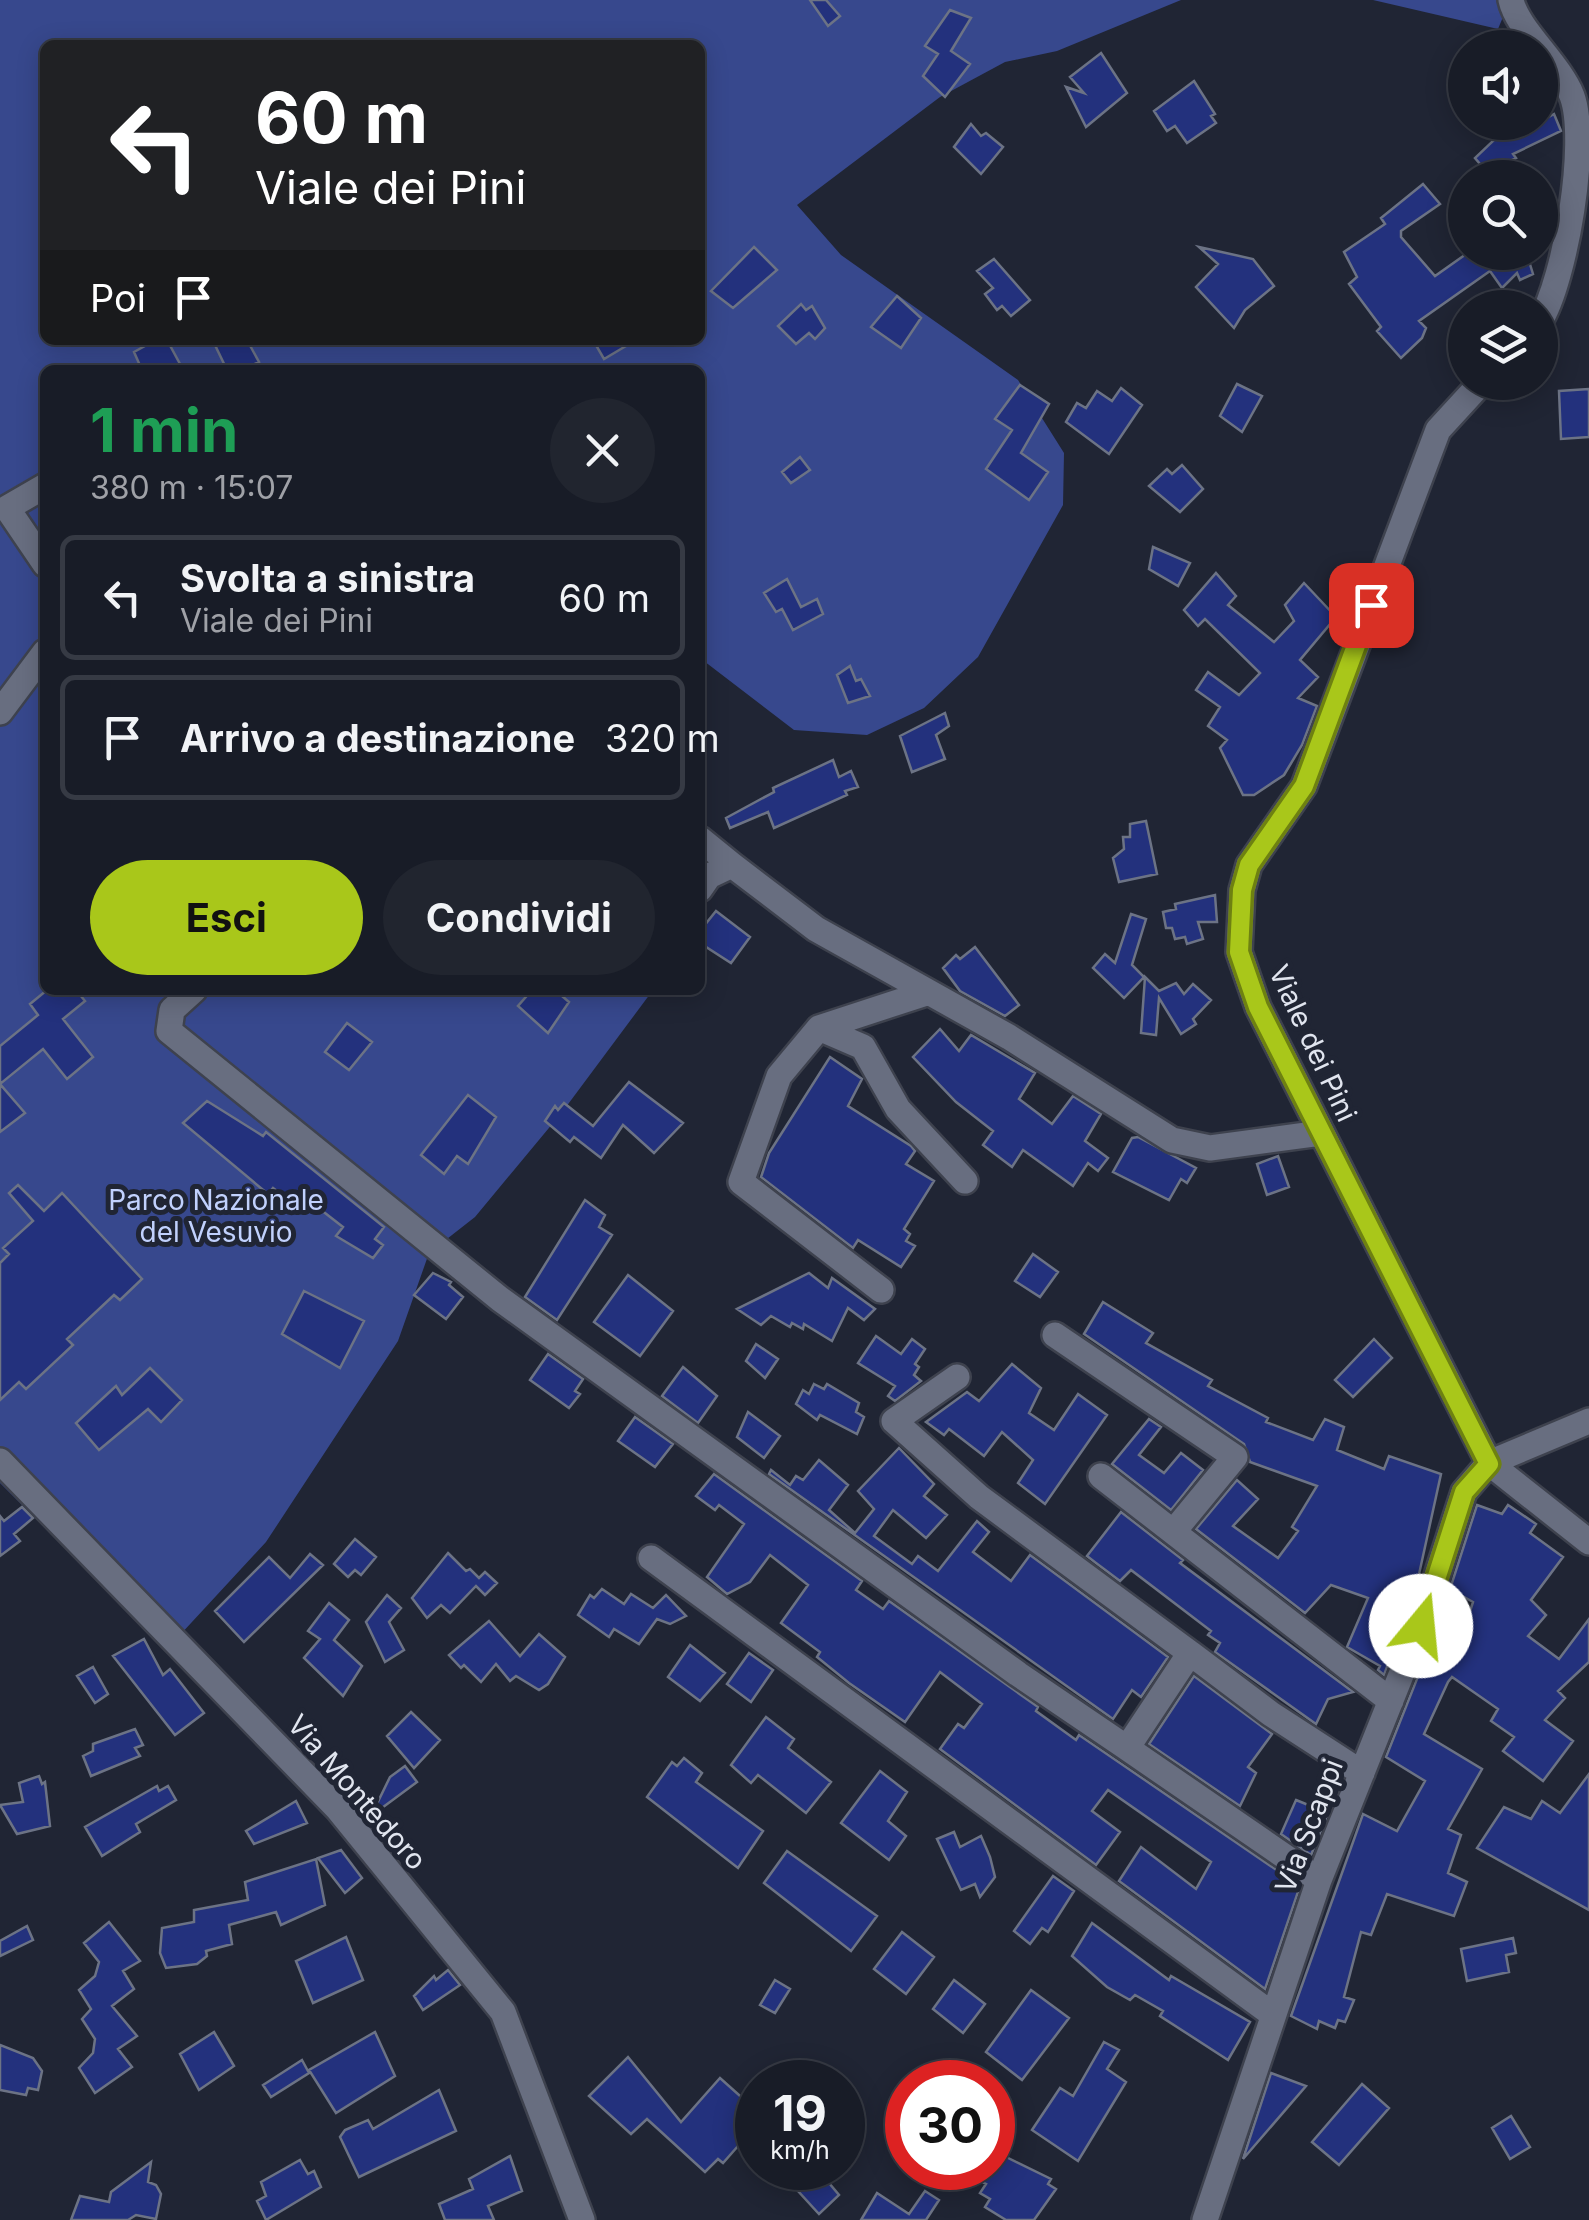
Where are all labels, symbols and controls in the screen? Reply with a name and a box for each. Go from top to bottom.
map controls [1448,30,1558,400]
button: sound [1448,30,1558,140]
text: 60 m [255,75,428,160]
icon: left [90,80,220,210]
text: Viale dei Pini [255,160,526,215]
button: search [1448,160,1558,270]
icon: arrive [166,270,221,325]
text: Poi [90,275,146,321]
button: layers [1448,290,1558,400]
text: 1 min [90,394,238,466]
button: close [550,398,655,503]
text: 380 m · 15:07 [90,468,293,507]
text: Svolta a sinistra [180,555,475,601]
pin [1329,563,1414,648]
icon: left [95,570,150,625]
text: 60 m [558,575,650,621]
icon: arrive [1344,578,1399,633]
text: Viale dei Pini [180,601,373,640]
icon: arrive [95,710,150,765]
text: Arrivo a destinazione [180,715,575,761]
text: 320 m [605,715,720,761]
button: Esci [90,860,363,975]
button: Condividi [383,860,655,975]
street label: Viale dei Pini [1262,959,1364,1127]
park label: Parco Nazionale del Vesuvio [108,1183,324,1249]
position arrow [1369,1574,1473,1678]
street label: Via Montedoro [280,1708,434,1876]
street label: Via Scappi [1268,1754,1350,1898]
speed limit sign: 30 [885,2060,1015,2190]
text: 19 [773,2083,827,2143]
text: km/h [770,2135,830,2165]

